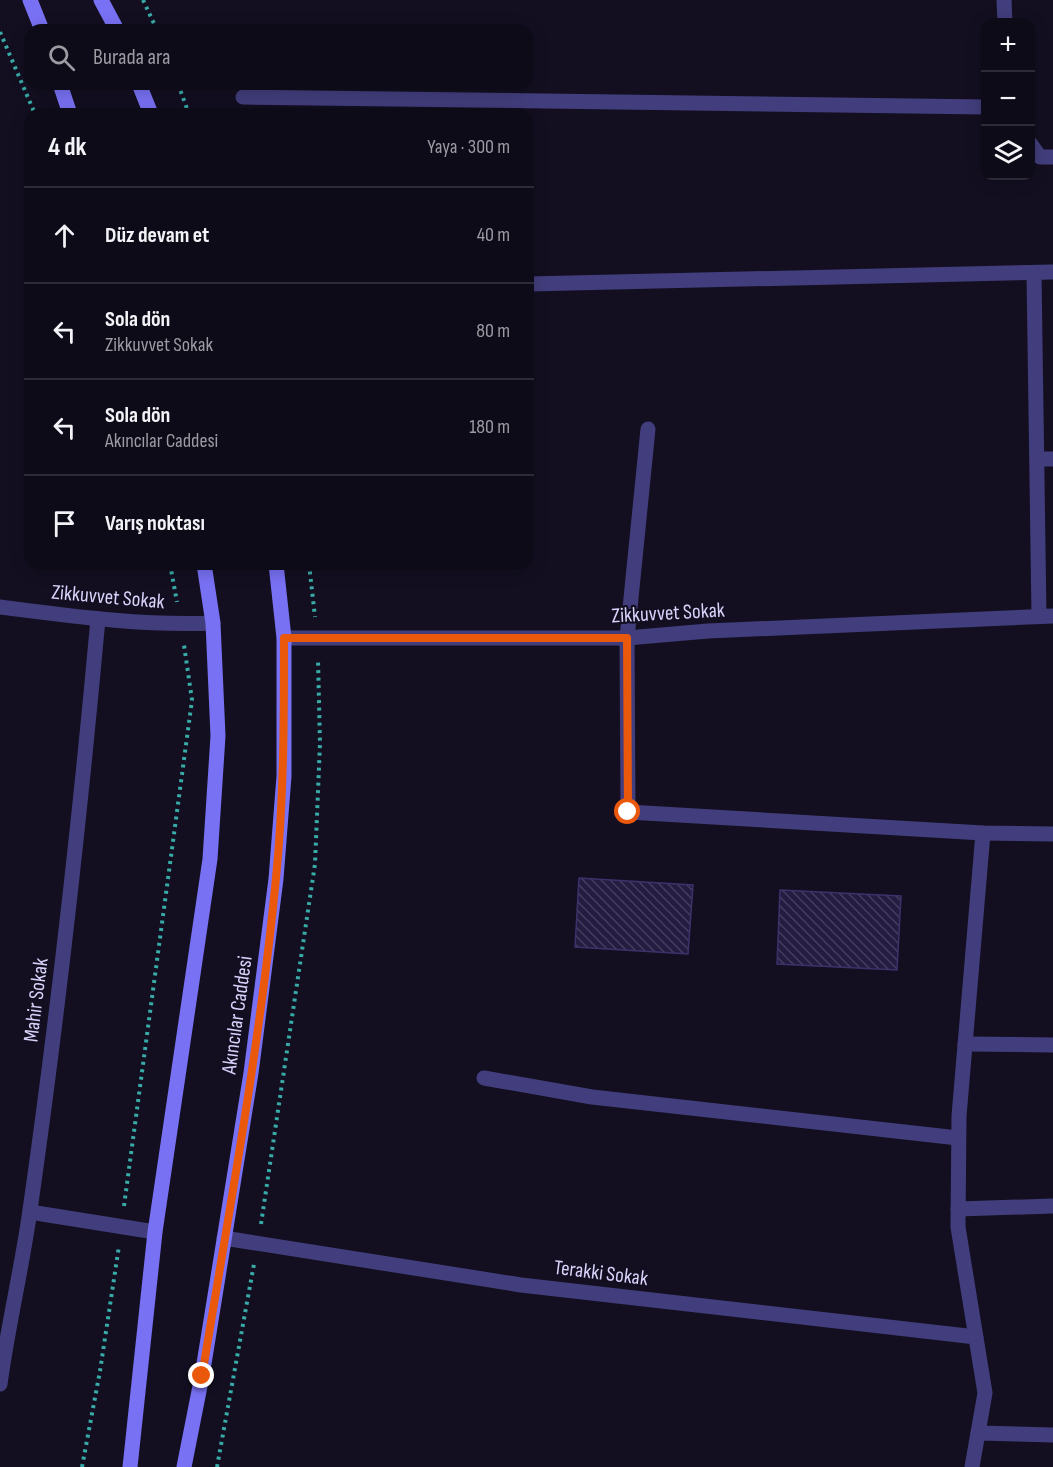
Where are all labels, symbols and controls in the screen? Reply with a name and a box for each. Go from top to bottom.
map controls [981,18,1035,180]
button: + [981,18,1035,72]
search box [24,24,534,90]
icon: search [45,41,78,74]
text: Burada ara [93,44,170,71]
button: − [981,72,1035,126]
button: layers [981,126,1035,180]
text: 4 dk [48,132,86,163]
text: Yaya · 300 m [427,135,510,159]
icon: ahead [48,219,81,252]
text: Düz devam et [105,222,209,249]
text: 40 m [477,223,510,247]
text: Sola dön [105,306,170,333]
icon: left [48,315,81,348]
text: 80 m [476,319,510,343]
text: Zikkuvvet Sokak [105,333,213,357]
text: Sola dön [105,402,170,429]
icon: left [48,411,81,444]
text: 180 m [469,415,510,439]
text: Akıncılar Caddesi [105,429,218,453]
icon: arrive [48,507,81,540]
text: Varış noktası [105,510,205,537]
street label: Zikkuvvet Sokak [50,580,166,614]
street label: Zikkuvvet Sokak [611,598,725,628]
route start [614,798,640,824]
street label: Akıncılar Caddesi [216,954,258,1077]
street label: Mahir Sokak [18,956,54,1044]
street label: Terakki Sokak [553,1255,649,1291]
route end [188,1362,214,1388]

